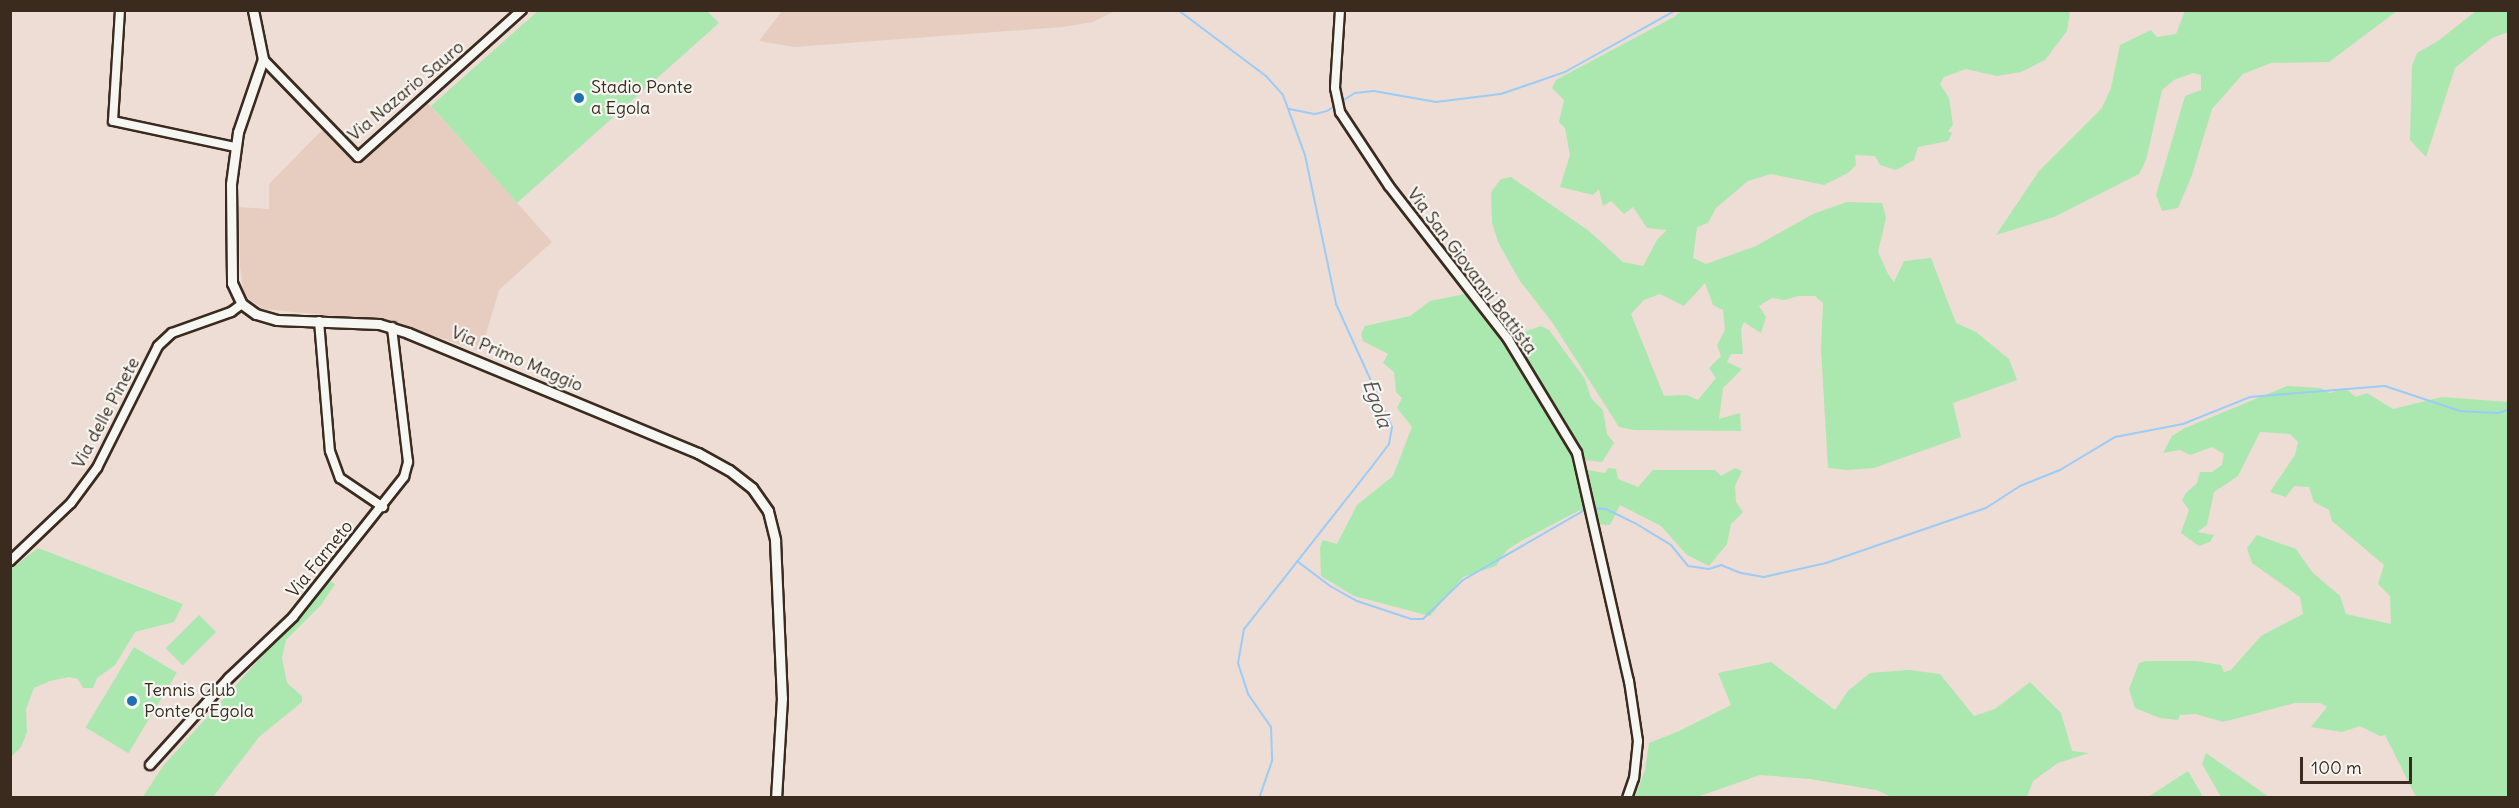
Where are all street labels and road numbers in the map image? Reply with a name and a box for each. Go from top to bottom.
street label: Via Nazario Sauro [344,36,468,146]
street label: Via San Giovanni Battista [1402,184,1542,358]
street label: Via Primo Maggio [448,321,586,397]
street label: Via delle Pinete [68,354,144,472]
street label: Via Farneto [282,516,358,602]

